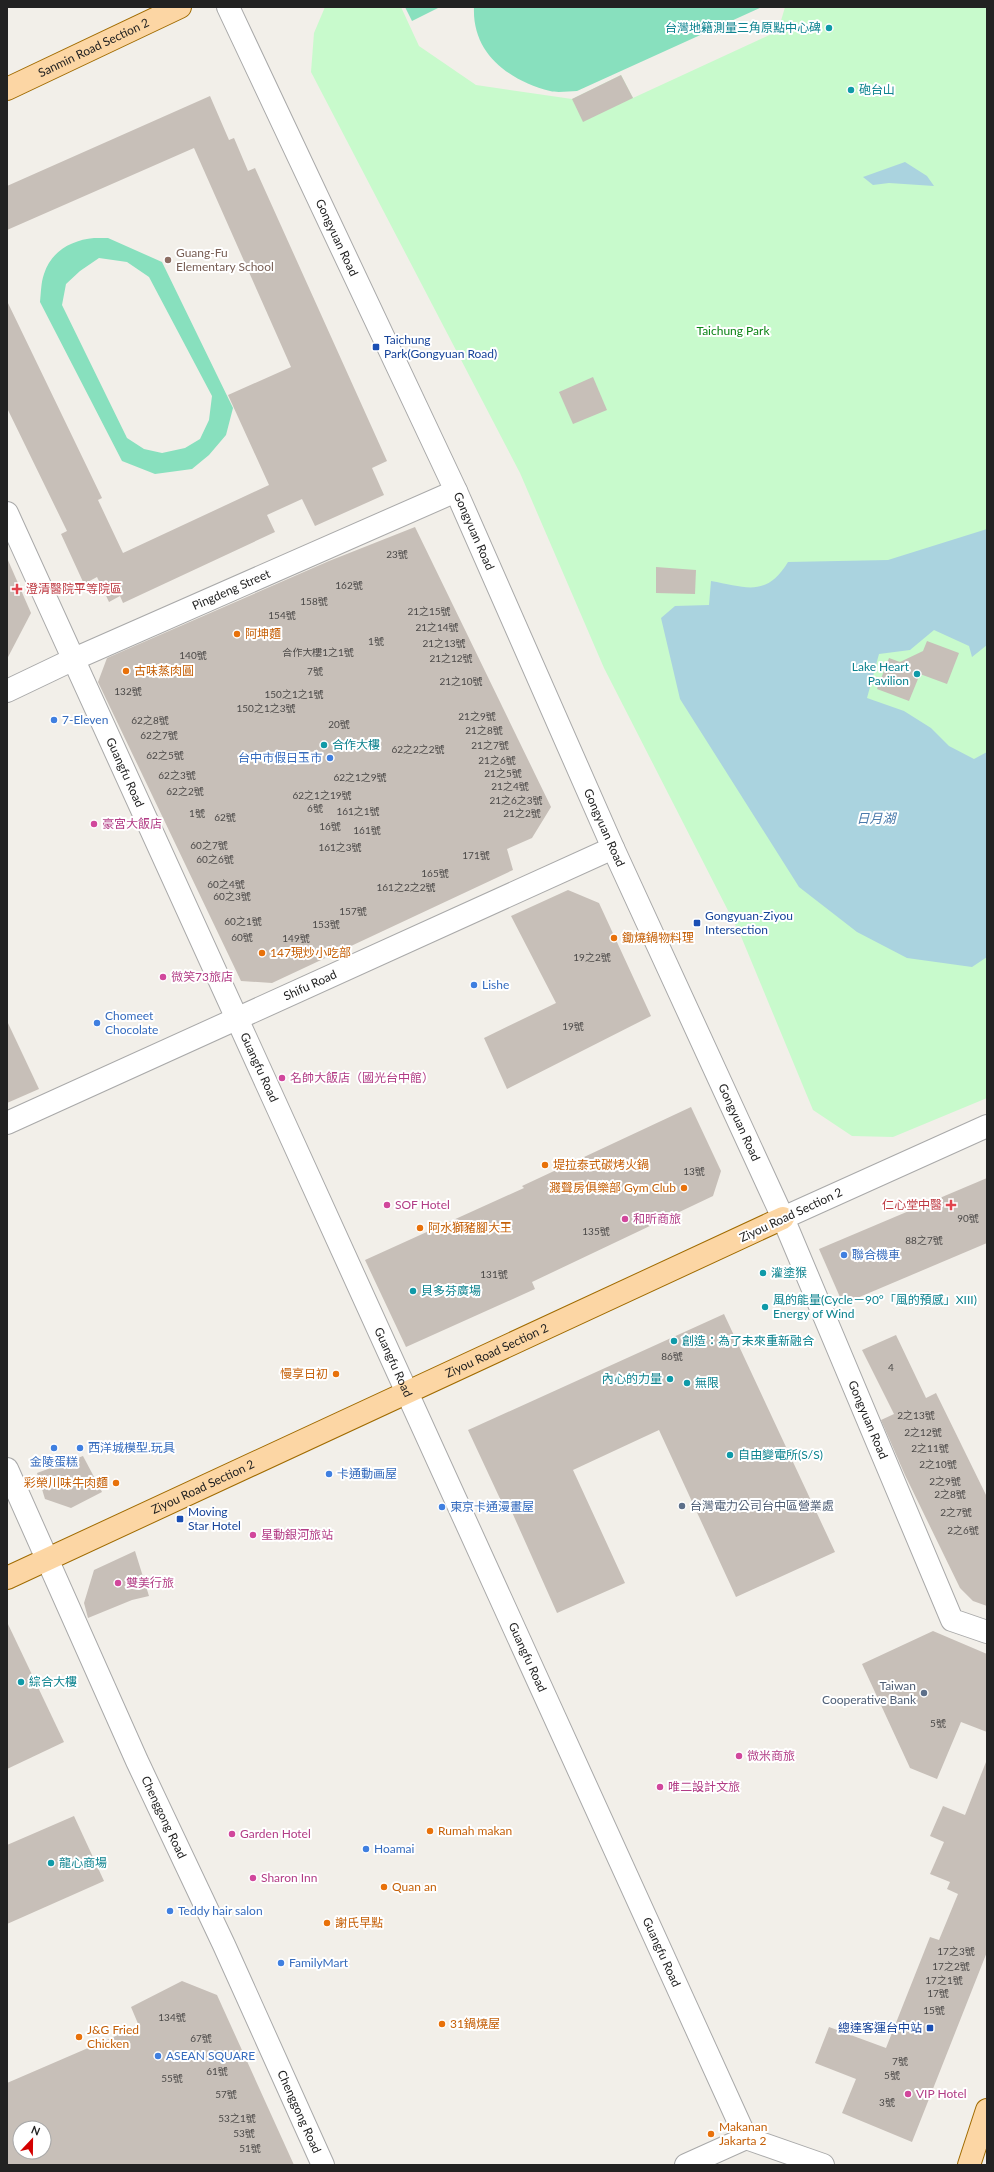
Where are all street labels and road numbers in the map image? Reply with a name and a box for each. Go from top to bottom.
street label: Sanmin Road Section 2 [36,15,151,80]
street label: Gongyuan Road [312,196,362,279]
street label: Gongyuan Road [450,490,498,572]
street label: Pingdeng Street [190,565,273,613]
street label: Guangfu Road [103,735,148,809]
street label: Gongyuan Road [581,786,629,869]
street label: Shifu Road [281,966,339,1003]
street label: Guangfu Road [237,1030,282,1104]
street label: Gongyuan Road [715,1081,764,1163]
street label: Ziyou Road Section 2 [737,1184,845,1245]
street label: Ziyou Road Section 2 [443,1320,551,1381]
street label: Guangfu Road [371,1325,416,1399]
street label: Gongyuan Road [845,1378,891,1461]
street label: Ziyou Road Section 2 [149,1456,257,1517]
street label: Guangfu Road [505,1620,550,1694]
street label: Chenggong Road [138,1773,190,1861]
street label: Guangfu Road [640,1915,684,1989]
street label: Chenggong Road [274,2068,325,2155]

